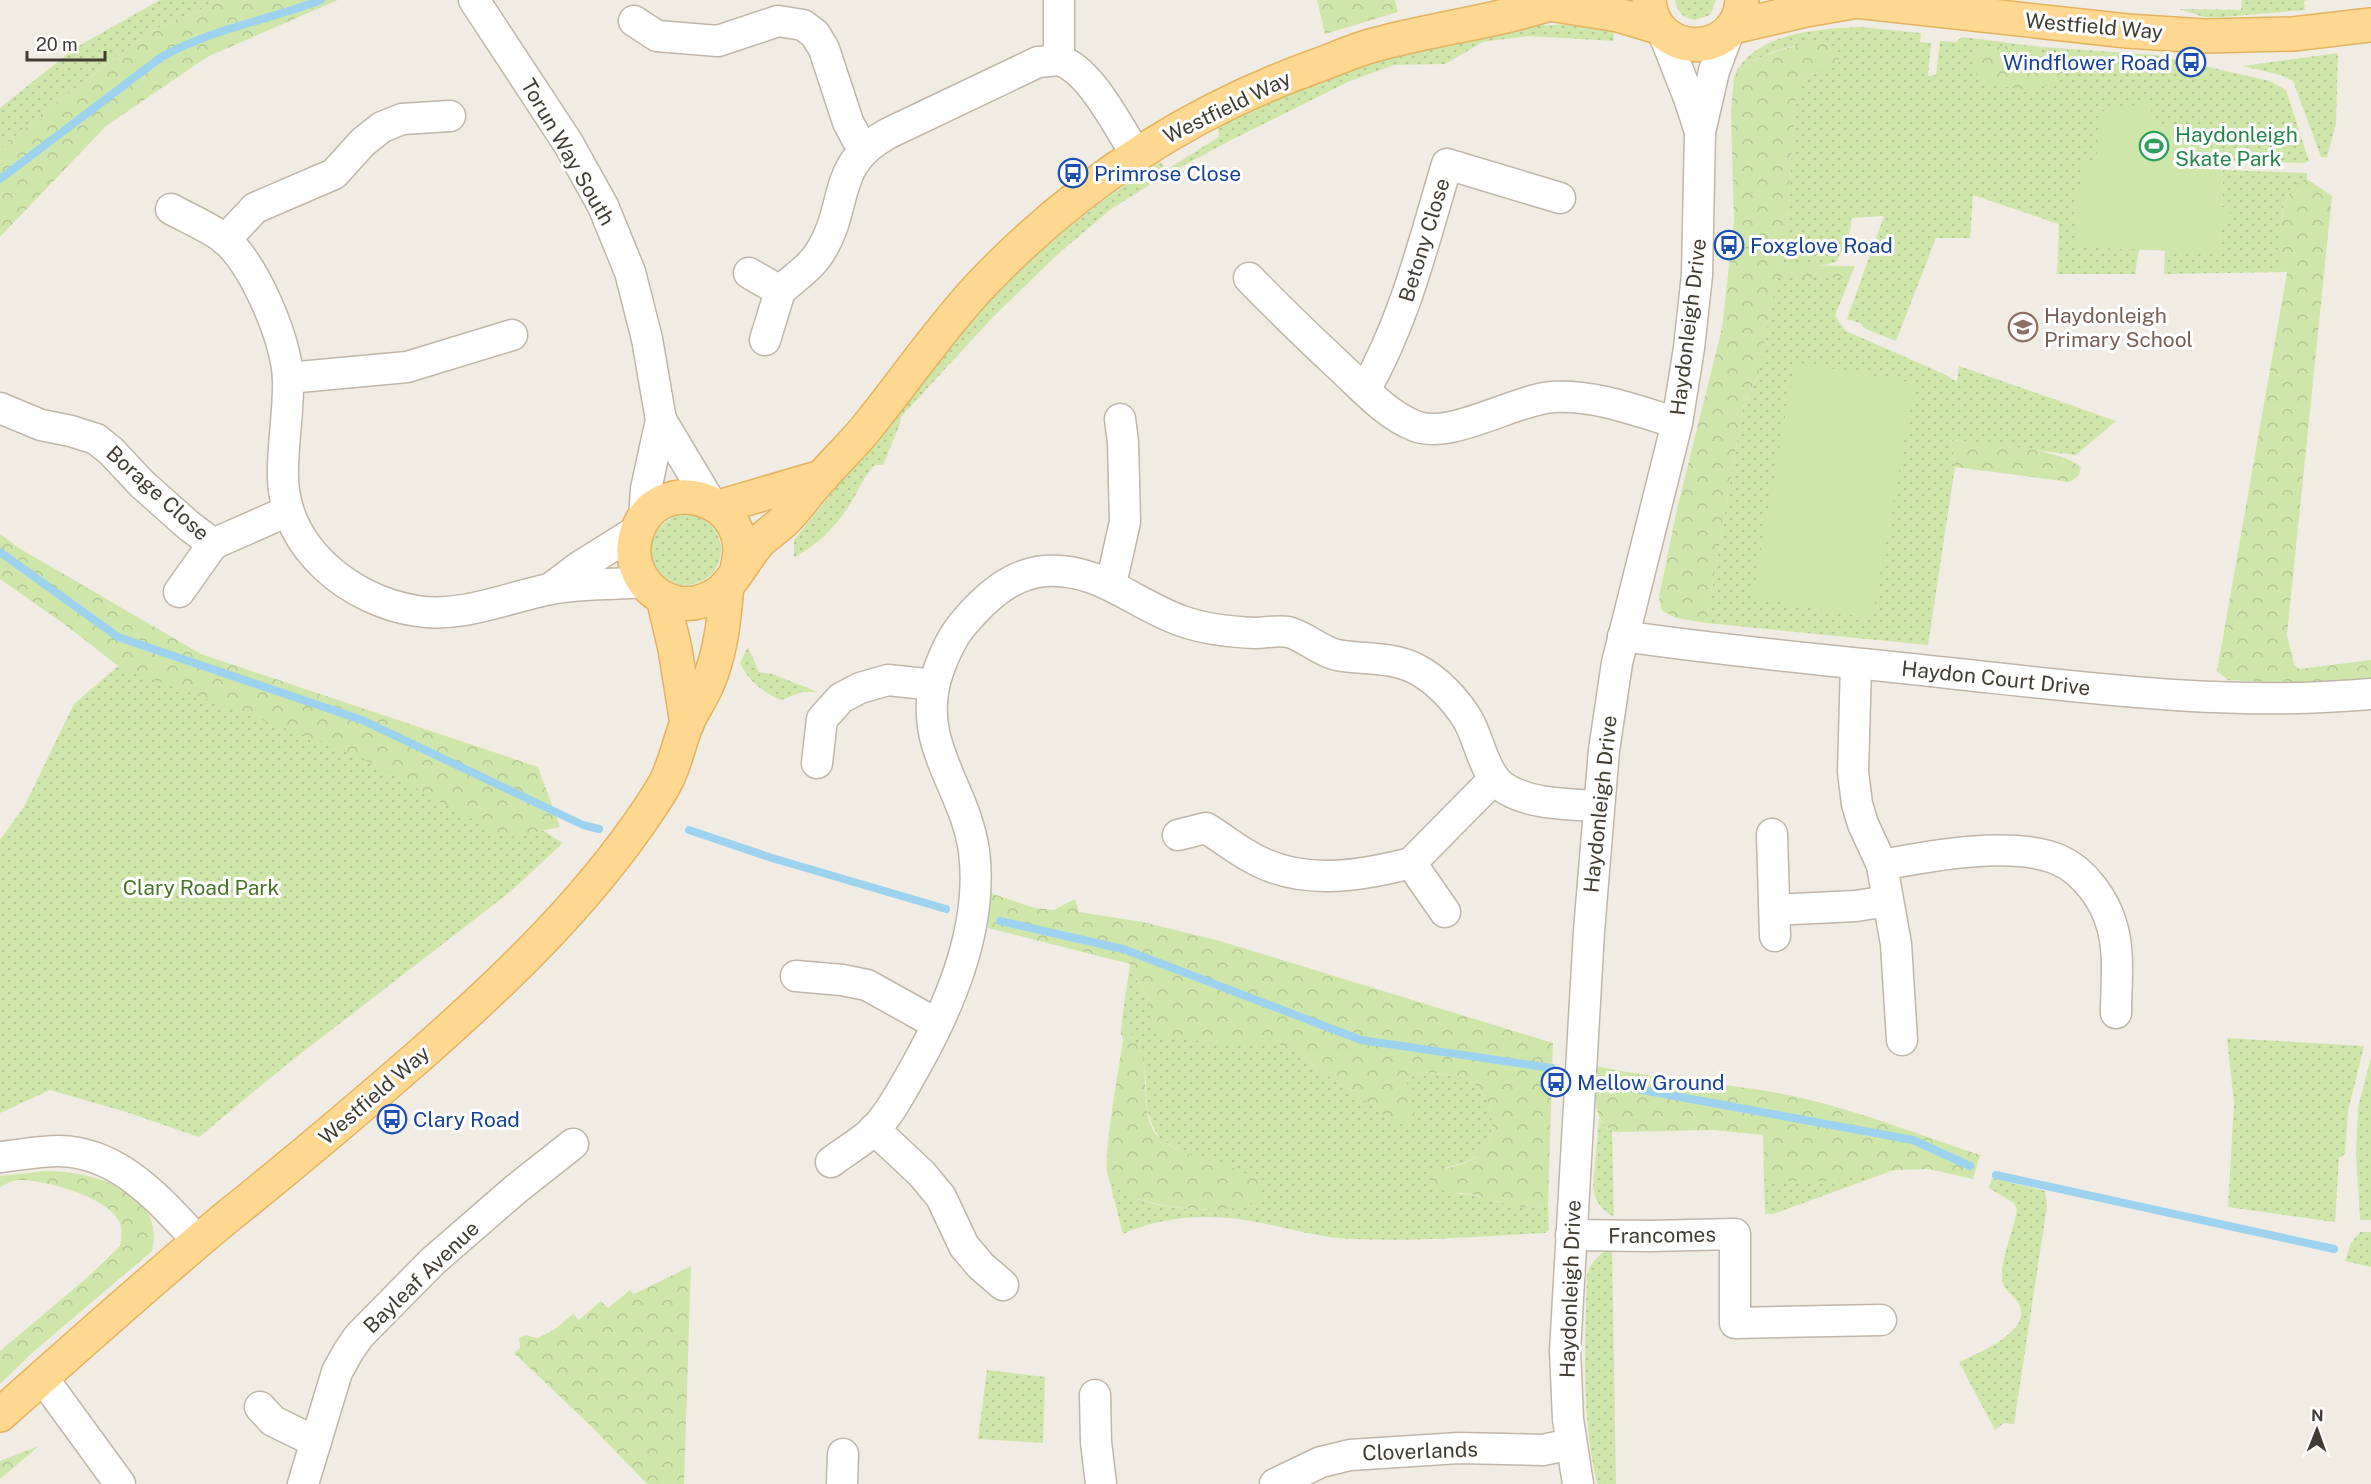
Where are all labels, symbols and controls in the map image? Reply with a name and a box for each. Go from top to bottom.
street label: Westfield Way [2024,8,2164,44]
scale bar [27,24,105,62]
text: 20 m [36,34,78,55]
bus stop icon: Windflower Road [2175,46,2207,78]
place label: Windflower Road [2003,50,2170,75]
street label: Westfield Way [1159,65,1295,149]
street label: Torun Way South [516,74,620,230]
place label: Haydonleigh Skate Park [2175,122,2298,171]
sports icon: Haydonleigh Skate Park [2138,130,2170,162]
bus stop icon: Primrose Close [1057,157,1089,189]
place label: Primrose Close [1094,161,1241,186]
street label: Betony Close [1393,175,1455,305]
bus stop icon: Foxglove Road [1713,229,1745,261]
place label: Foxglove Road [1750,233,1893,258]
street label: Haydonleigh Drive [1665,237,1711,417]
place label: Haydonleigh Primary School [2044,303,2193,352]
school or university icon: Haydonleigh Primary School [2007,311,2039,343]
street label: Borage Close [101,440,215,546]
street label: Haydon Court Drive [1900,656,2092,700]
street label: Haydonleigh Drive [1578,714,1622,894]
park label: Clary Road Park [123,875,280,900]
street label: Westfield Way [314,1040,434,1150]
bus stop icon: Mellow Ground [1540,1066,1572,1098]
place label: Mellow Ground [1577,1070,1725,1095]
bus stop icon: Clary Road [376,1103,408,1135]
place label: Clary Road [413,1107,520,1132]
street label: Haydonleigh Drive [1554,1199,1586,1379]
street label: Bayleaf Avenue [358,1216,484,1338]
street label: Francomes [1608,1222,1716,1248]
north arrow [2287,1400,2347,1460]
text: N [2311,1406,2324,1425]
street label: Cloverlands [1362,1436,1478,1466]

